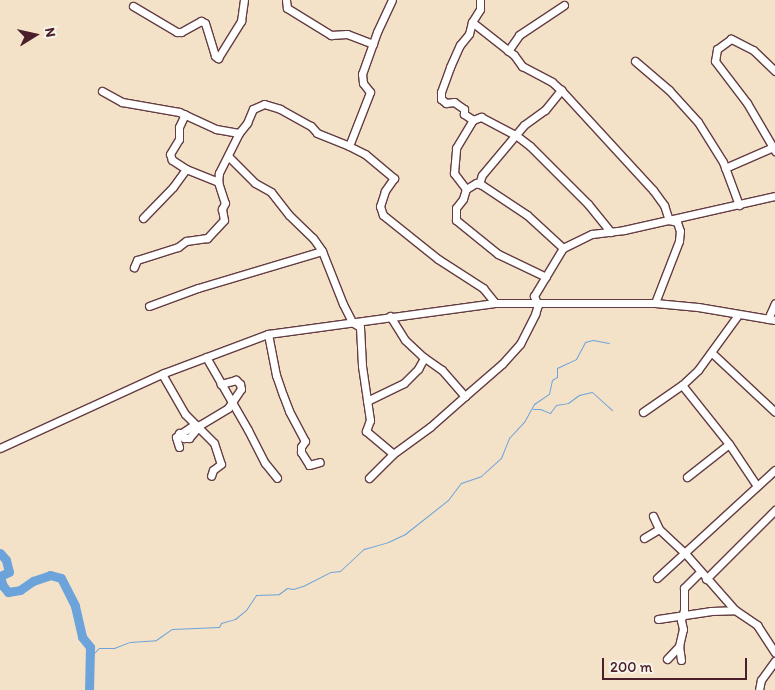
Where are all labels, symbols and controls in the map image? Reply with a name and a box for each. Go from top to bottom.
north arrow [10,10,60,60]
text: N [41,26,59,38]
scale bar [605,648,750,680]
text: 200 m [610,658,652,676]

